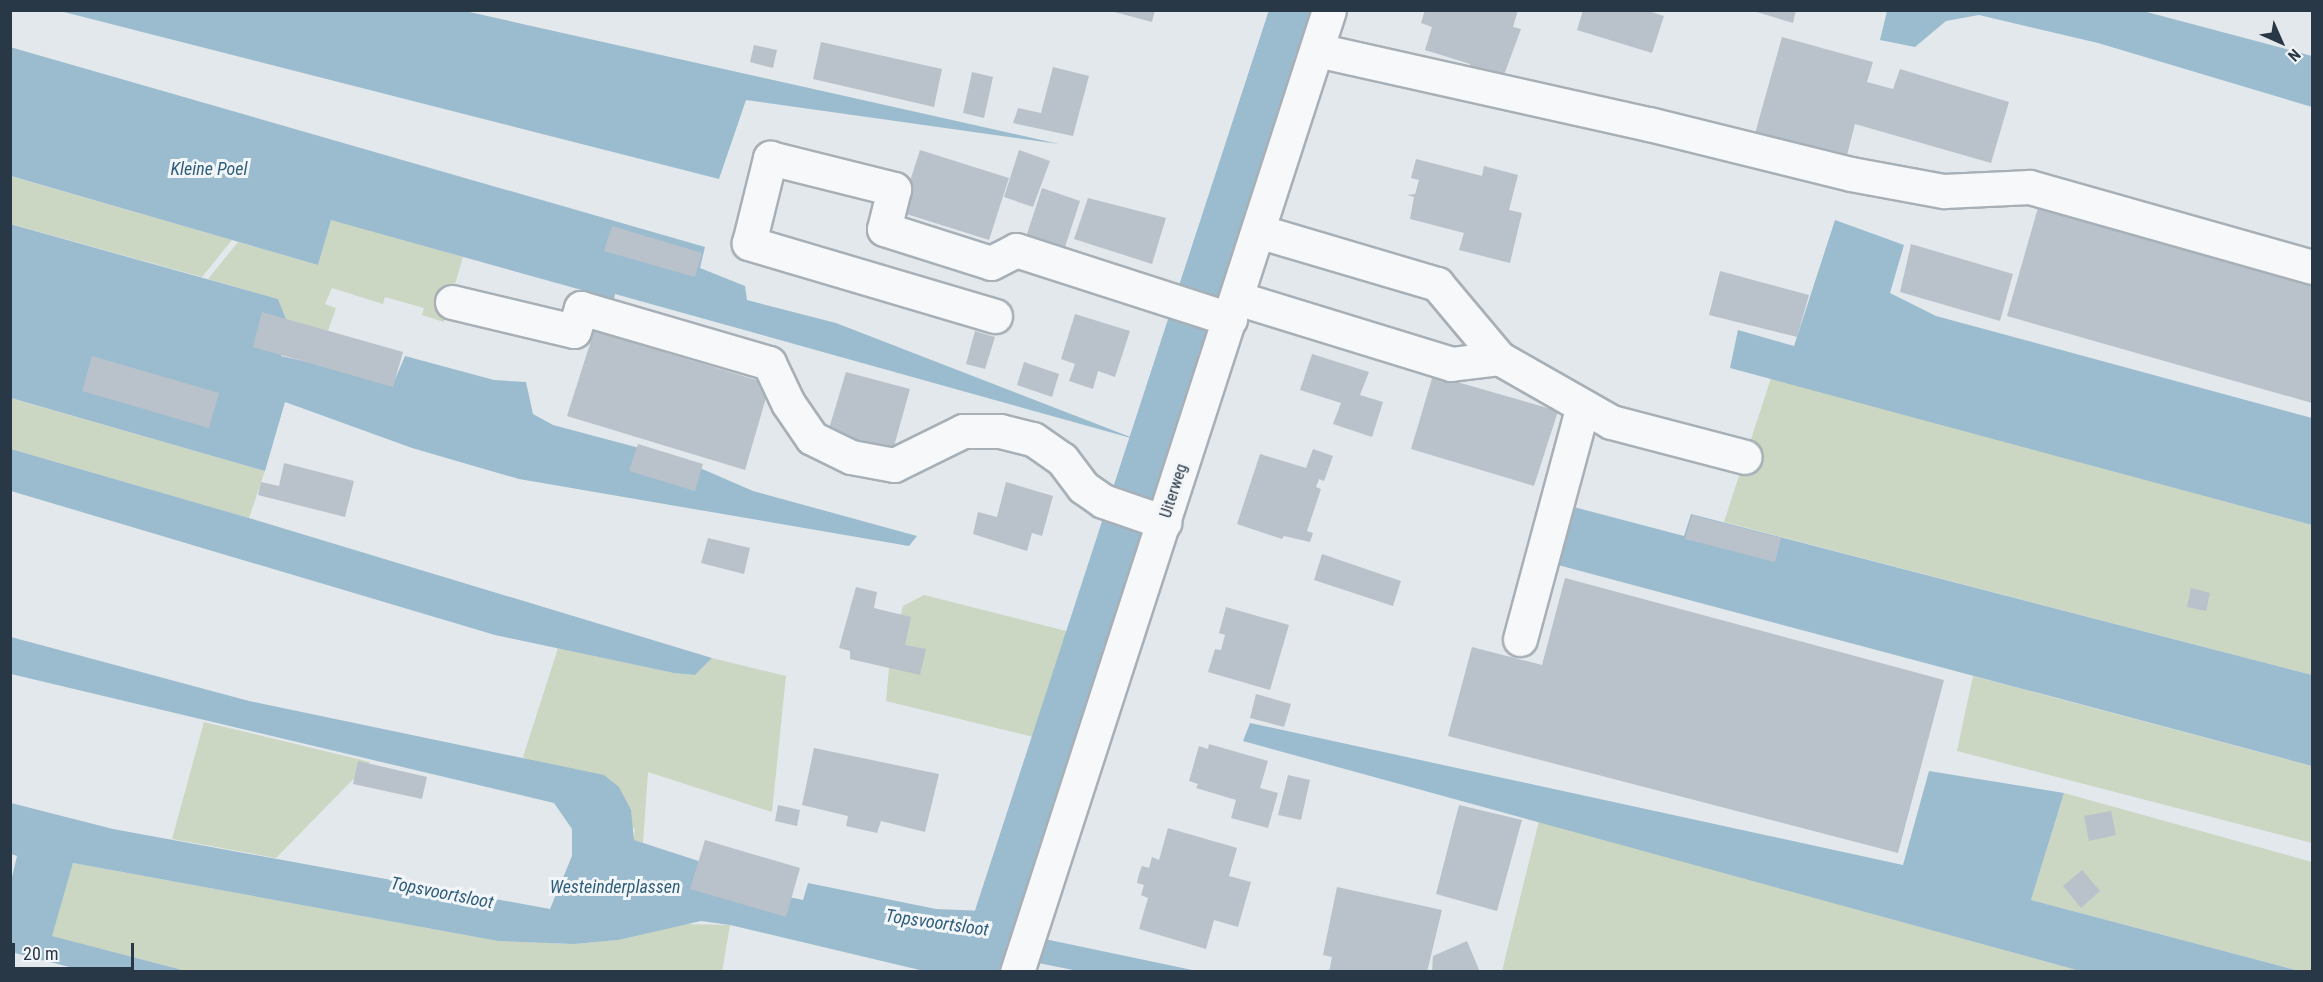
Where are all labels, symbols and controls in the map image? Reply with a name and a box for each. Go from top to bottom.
north arrow [2251,12,2311,72]
text: N [2284,45,2304,65]
water label: Kleine Poel [171,158,247,180]
street label: Uiterweg [1156,462,1192,520]
water label: Topsvoortsloot [389,872,495,914]
water label: Westeinderplassen [550,876,680,898]
water label: Topsvoortsloot [884,905,990,941]
scale bar [15,931,136,969]
text: 20 m [23,943,58,964]

